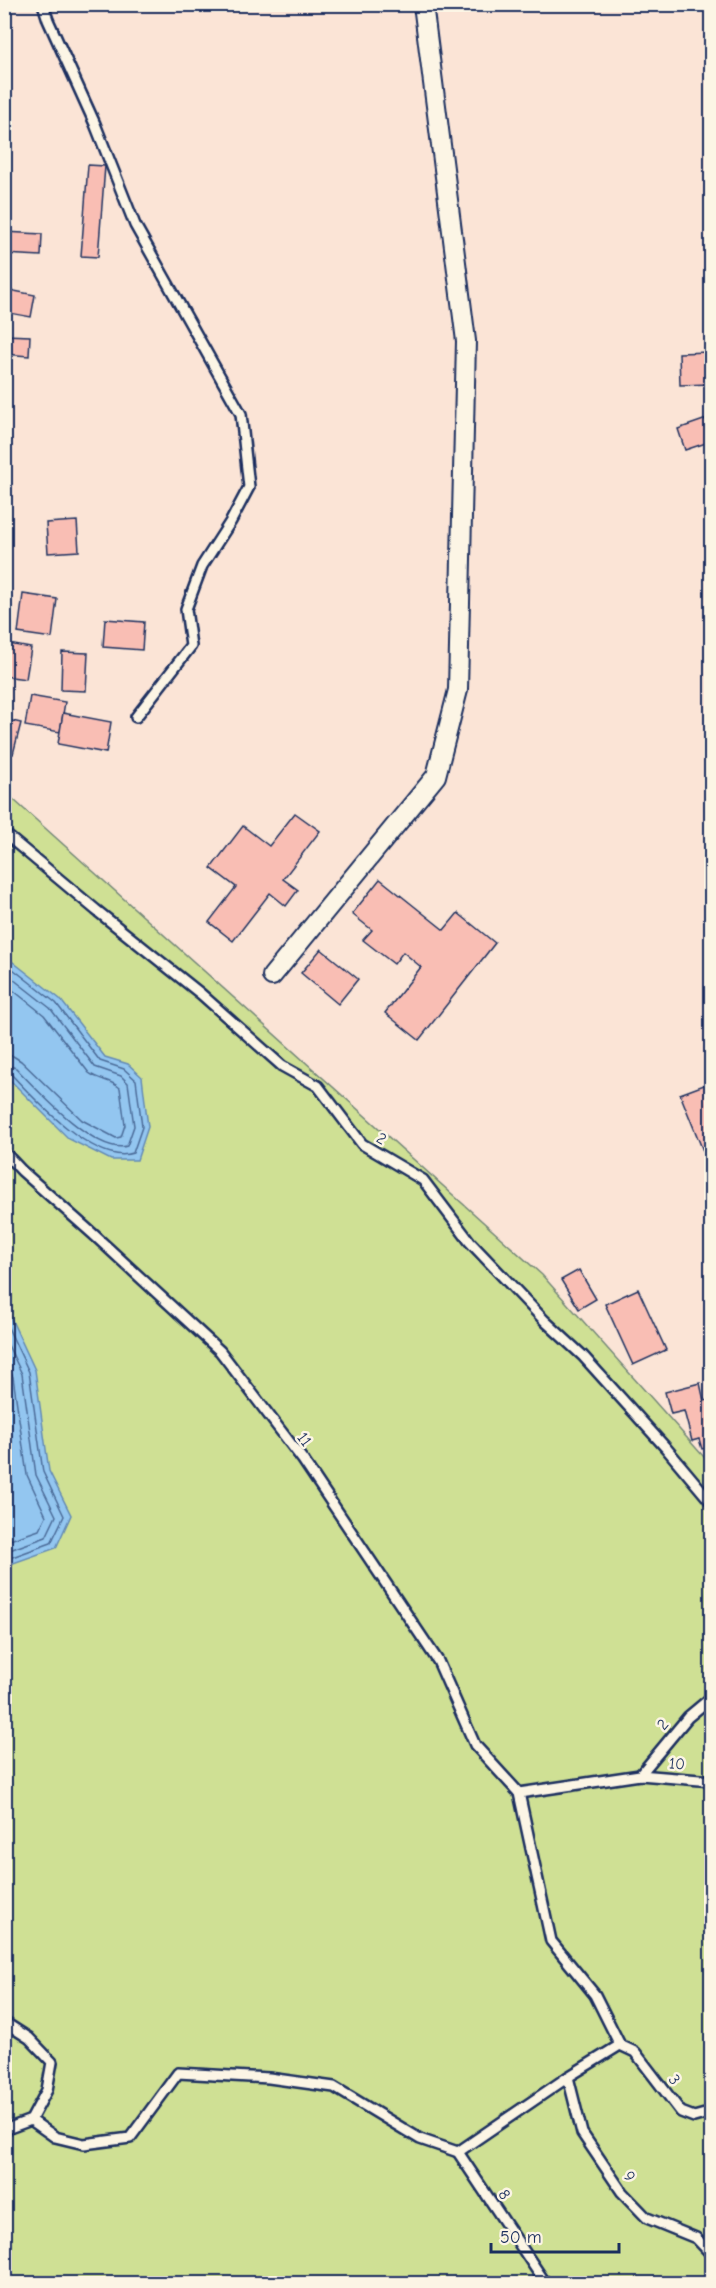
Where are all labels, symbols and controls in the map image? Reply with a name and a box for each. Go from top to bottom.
street label: 2 [373,1129,390,1149]
street label: 11 [293,1429,315,1450]
street label: 2 [653,1716,672,1734]
street label: 10 [668,1754,686,1774]
street label: 3 [665,2071,684,2088]
street label: 9 [619,2168,639,2185]
street label: 8 [494,2186,514,2203]
scale bar [491,2216,618,2254]
text: 50 m [500,2227,542,2248]

